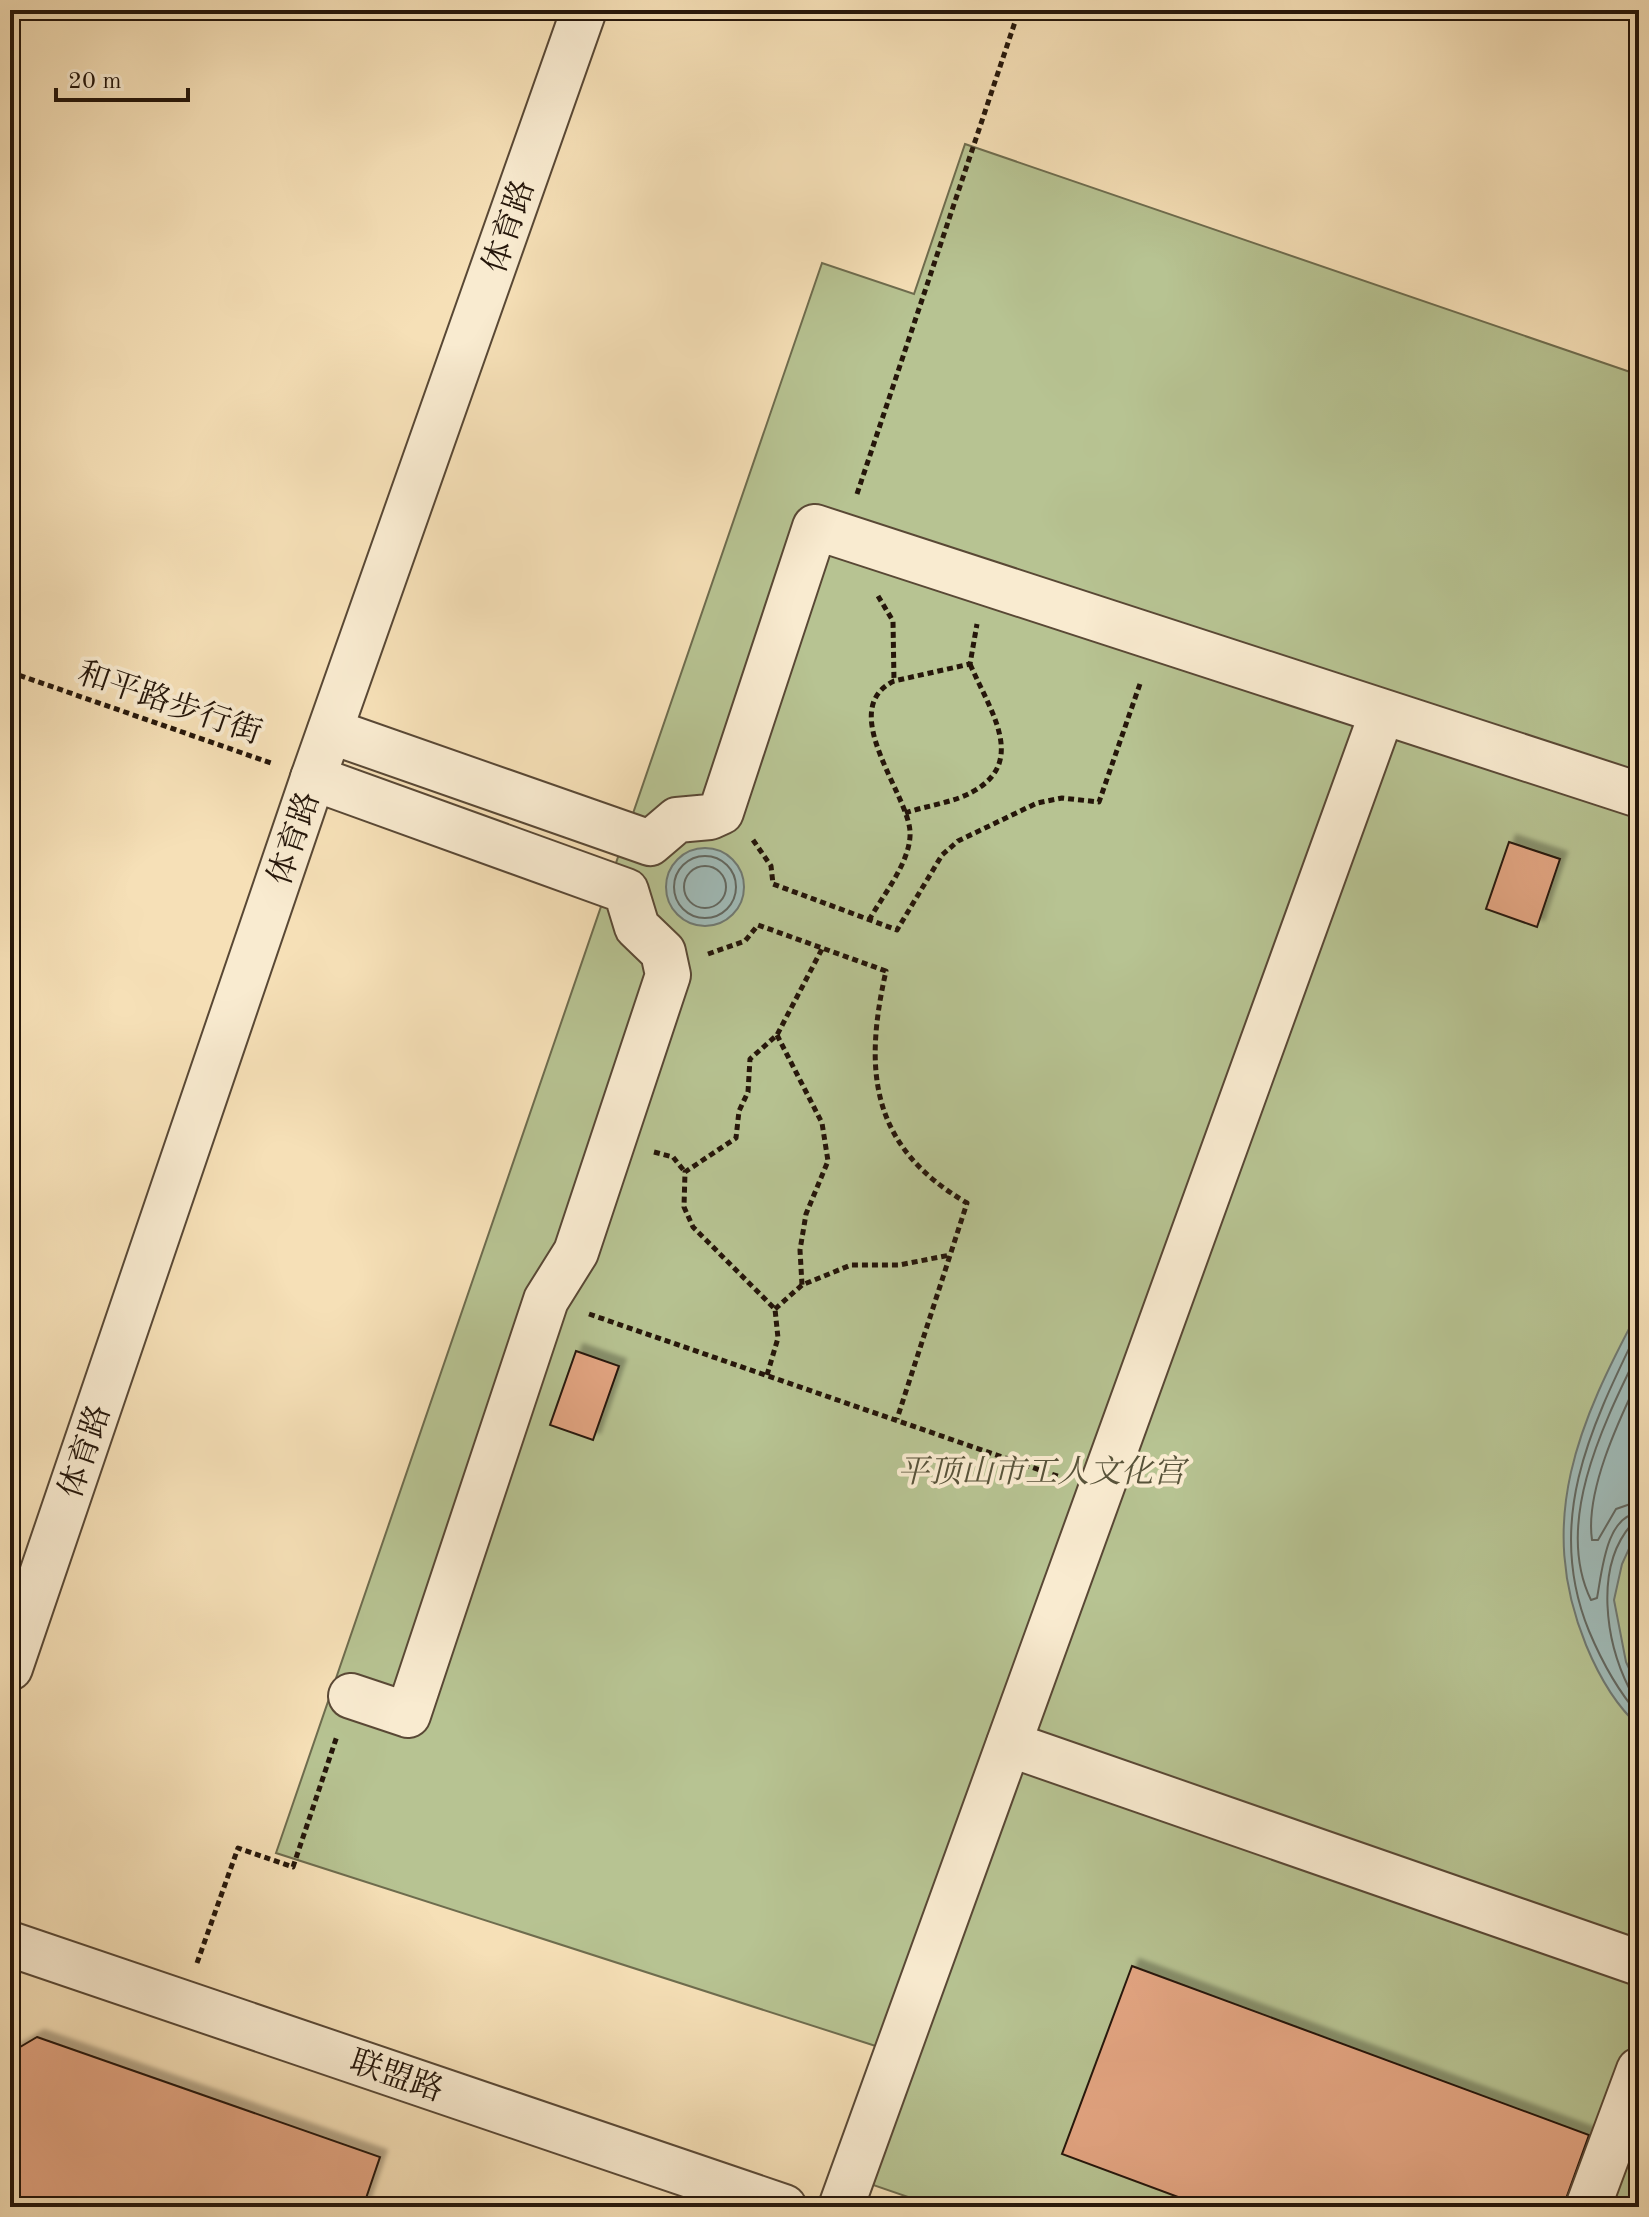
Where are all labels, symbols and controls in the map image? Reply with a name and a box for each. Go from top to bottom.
scale bar [56,52,188,102]
text: 20 m [68,70,122,94]
street label: 体育路 [476,175,542,278]
street label: 和平路步行街 [73,656,266,751]
street label: 体育路 [261,787,327,890]
street label: 体育路 [52,1400,118,1503]
park label: 平顶山市工人文化宫 [897,1455,1190,1490]
street label: 联盟路 [345,2044,448,2109]

